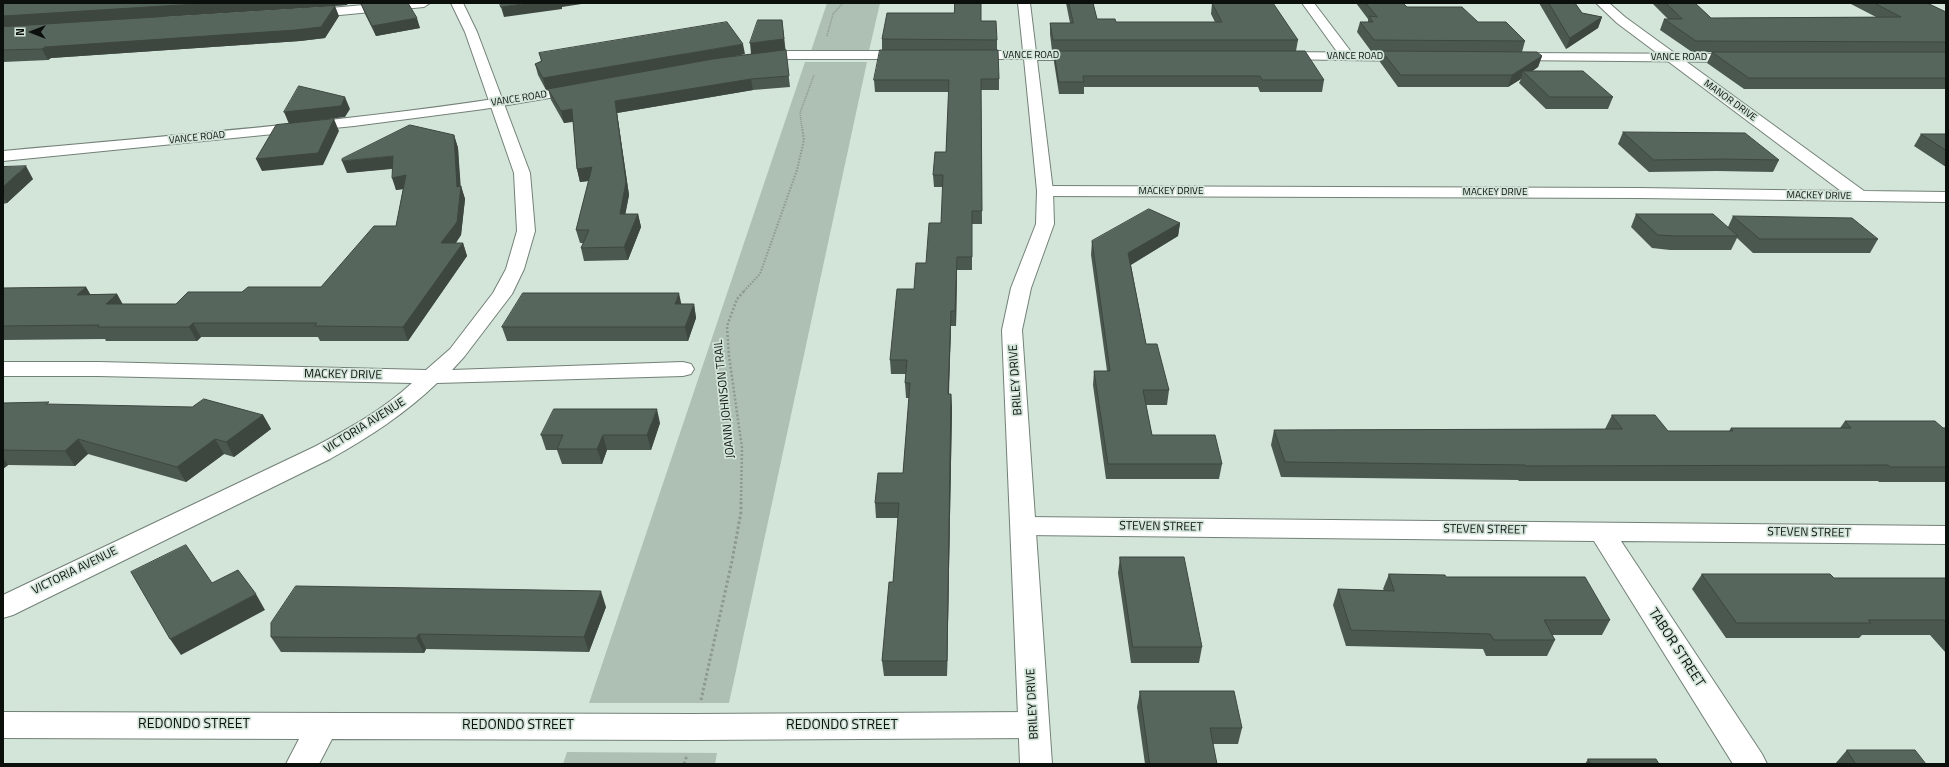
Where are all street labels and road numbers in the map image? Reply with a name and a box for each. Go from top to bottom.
street label: VANCE ROAD [1003,50,1059,62]
street label: VANCE ROAD [1327,51,1383,63]
street label: VANCE ROAD [1651,52,1707,64]
street label: MANOR DRIVE [1701,78,1759,124]
street label: VANCE ROAD [490,89,548,109]
street label: VANCE ROAD [168,129,226,147]
street label: MACKEY DRIVE [1139,186,1203,198]
street label: MACKEY DRIVE [1463,187,1527,199]
street label: MACKEY DRIVE [1786,189,1852,203]
street label: JOANN JOHNSON TRAIL [712,339,738,459]
street label: BRILEY DRIVE [1006,344,1026,416]
street label: MACKEY DRIVE [304,367,382,383]
street label: VICTORIA AVENUE [322,395,408,457]
street label: STEVEN STREET [1119,519,1203,535]
street label: STEVEN STREET [1443,522,1527,538]
street label: STEVEN STREET [1767,525,1851,541]
street label: VICTORIA AVENUE [30,544,120,598]
street label: TABOR STREET [1644,605,1708,691]
street label: BRILEY DRIVE [1024,668,1042,740]
street label: REDONDO STREET [138,717,250,733]
street label: REDONDO STREET [462,718,574,734]
street label: REDONDO STREET [786,718,898,734]

